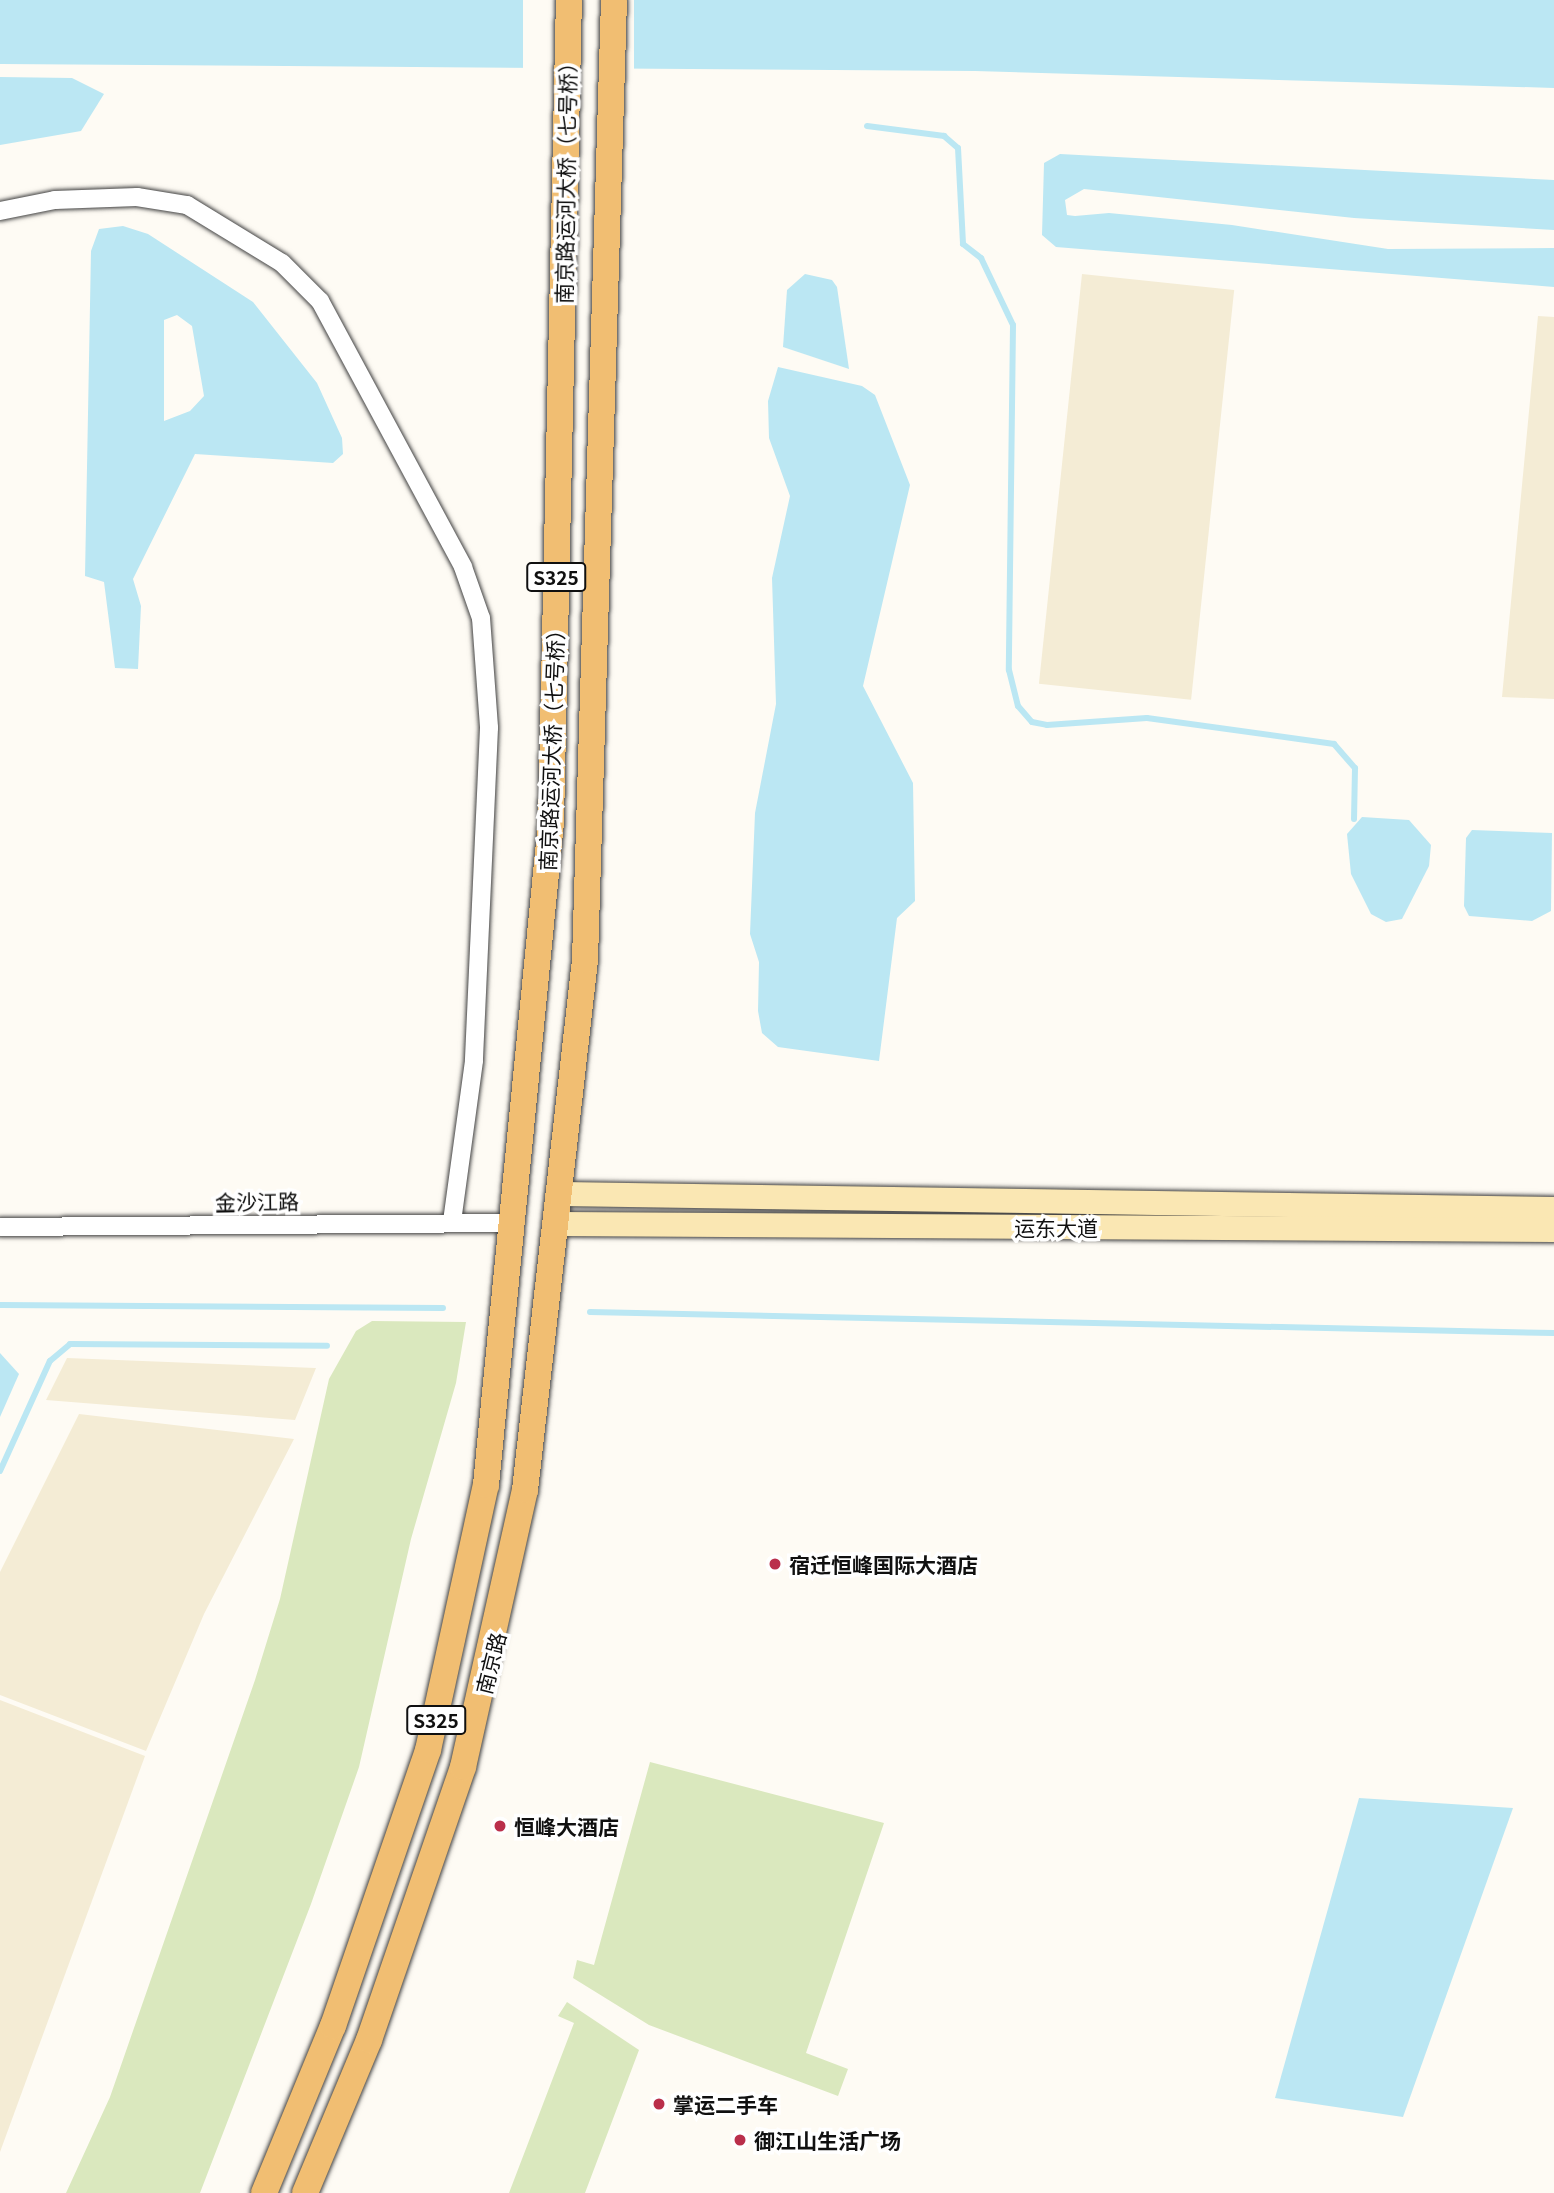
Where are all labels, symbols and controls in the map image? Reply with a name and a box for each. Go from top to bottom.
street label: 南京路运河大桥（七号桥） [550,52,580,304]
road number: S325 [526,562,586,592]
street label: 南京路运河大桥（七号桥） [534,619,568,871]
street label: 金沙江路 [215,1188,299,1214]
street label: 运东大道 [1014,1214,1098,1240]
place label: 宿迁恒峰国际大酒店 [789,1551,978,1577]
marker: 宿迁恒峰国际大酒店 [767,1556,783,1572]
street label: 南京路 [470,1629,510,1697]
road number: S325 [406,1704,466,1736]
place label: 恒峰大酒店 [514,1813,619,1839]
marker: 恒峰大酒店 [492,1818,508,1834]
place label: 掌运二手车 [673,2091,778,2117]
marker: 掌运二手车 [651,2096,667,2112]
place label: 御江山生活广场 [754,2127,901,2153]
marker: 御江山生活广场 [732,2132,748,2148]

